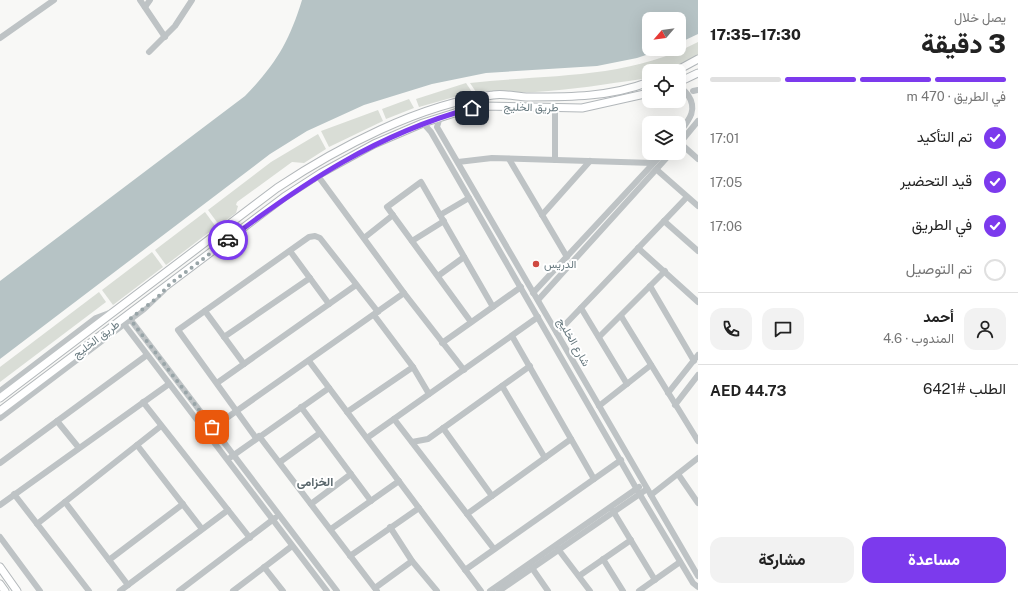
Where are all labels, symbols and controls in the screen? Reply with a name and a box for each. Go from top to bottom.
text: يصل خلال [954,10,1006,25]
north arrow [642,12,686,56]
map controls [642,12,686,160]
text: 17:30–17:35 [710,26,801,43]
text: 3 دقيقة [921,28,1006,59]
button: locate [642,64,686,108]
text: في الطريق · 470 m [907,89,1006,104]
pin [455,91,489,125]
icon: home [461,97,483,119]
street label: طريق الخليج [503,101,559,115]
button: layers [642,116,686,160]
icon: check [984,127,1006,149]
text: تم التأكيد [917,128,972,145]
text: 17:01 [710,131,739,146]
icon: check [984,171,1006,193]
text: قيد التحضير [900,172,972,189]
text: 17:05 [710,175,742,190]
icon: check [984,215,1006,237]
text: في الطريق [912,216,972,233]
text: 17:06 [710,219,742,234]
courier [208,220,248,260]
icon: car [217,229,239,251]
place label: الدريس [544,258,576,271]
marker: الدريس [531,259,541,269]
text: تم التوصيل [906,260,972,277]
button: phone [710,308,752,350]
button: chat [762,308,804,350]
text: أحمد [923,308,954,325]
button: person [964,308,1006,350]
street label: شارع الخليج [554,316,593,370]
street label: طريق الخليج [70,318,123,362]
text: المندوب · 4.6 [883,331,954,346]
text: الطلب #6421 [923,380,1006,397]
text: AED 44.73 [710,382,786,399]
pin [195,410,229,444]
icon: bag [201,416,223,438]
district label: الخزامى [297,475,333,490]
button: مشاركة [710,537,854,583]
button: مساعدة [862,537,1006,583]

